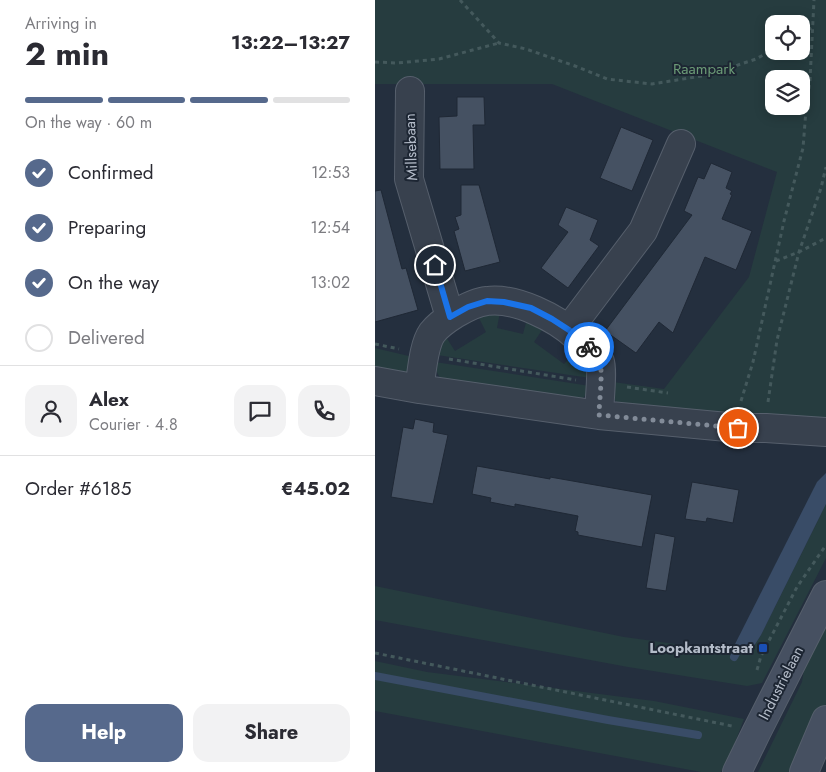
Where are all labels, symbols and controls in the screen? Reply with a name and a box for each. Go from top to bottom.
text: Arriving in [25,12,97,35]
map controls [765,15,810,115]
button: locate [765,15,810,60]
text: 13:22–13:27 [231,29,350,56]
text: 2 min [25,31,109,77]
park label: Raampark [673,58,735,80]
button: layers [765,70,810,115]
text: On the way · 60 m [25,111,152,134]
street label: Millsebaan [399,113,423,181]
icon: check [25,159,53,187]
text: Confirmed [68,159,154,186]
text: 12:53 [311,161,350,184]
icon: check [25,214,53,242]
text: Preparing [68,214,146,241]
text: 12:54 [311,216,350,239]
pin [414,244,456,286]
icon: home [421,251,449,279]
icon: check [25,269,53,297]
text: On the way [68,269,159,296]
text: 13:02 [311,271,350,294]
courier [564,322,614,372]
text: Delivered [68,324,145,351]
icon: bike [575,333,603,361]
button: person [25,385,77,437]
button: chat [234,385,286,437]
button: phone [298,385,350,437]
text: Alex [89,386,129,413]
pin [717,407,759,449]
text: Courier · 4.8 [89,413,178,436]
icon: bag [724,414,752,442]
text: Order #6185 [25,475,131,502]
text: €45.02 [281,475,350,502]
place label: Loopkantstraat [649,637,753,659]
street label: Industrielaan [753,642,809,724]
marker: Loopkantstraat [757,642,769,654]
button: Help [25,704,183,762]
button: Share [193,704,350,762]

